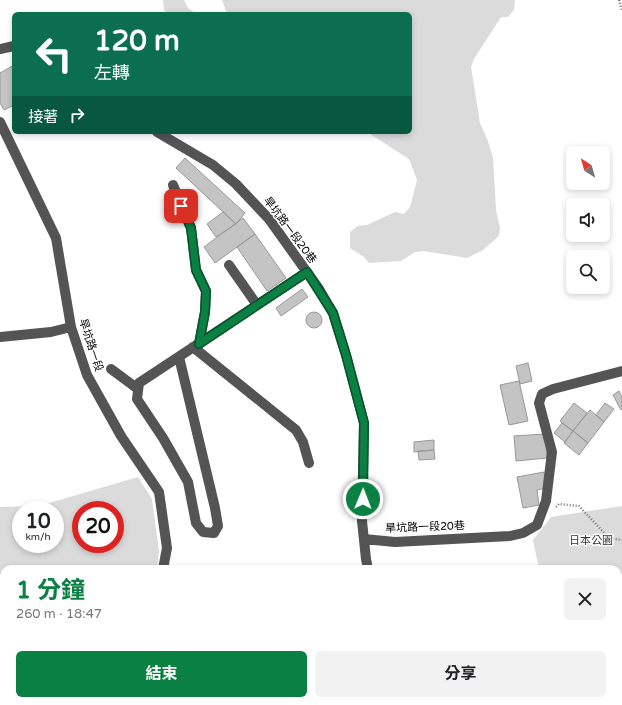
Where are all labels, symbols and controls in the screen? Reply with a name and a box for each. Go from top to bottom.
text: 120 m [94,24,180,58]
icon: left [28,28,80,80]
text: 左轉 [94,62,130,84]
icon: right [66,104,88,126]
text: 接著 [28,108,58,126]
north arrow [566,146,610,190]
map controls [566,146,610,294]
pin [164,189,198,223]
street label: 旱坑路一段20巷 [261,194,319,266]
icon: arrive [170,195,192,217]
button: sound [566,198,610,242]
button: search [566,250,610,294]
street label: 旱坑路一段 [76,317,106,373]
position arrow [342,478,384,520]
speed limit sign: 20 [72,501,124,553]
text: 10 [25,510,51,534]
street label: 旱坑路一段20巷 [385,519,465,535]
text: km/h [25,531,51,543]
park label: 日本公園 [569,534,613,547]
text: 1 分鐘 [16,576,85,605]
button: close [564,578,606,620]
text: 260 m · 18:47 [16,606,102,622]
button: 結束 [16,651,307,697]
button: 分享 [315,651,606,697]

